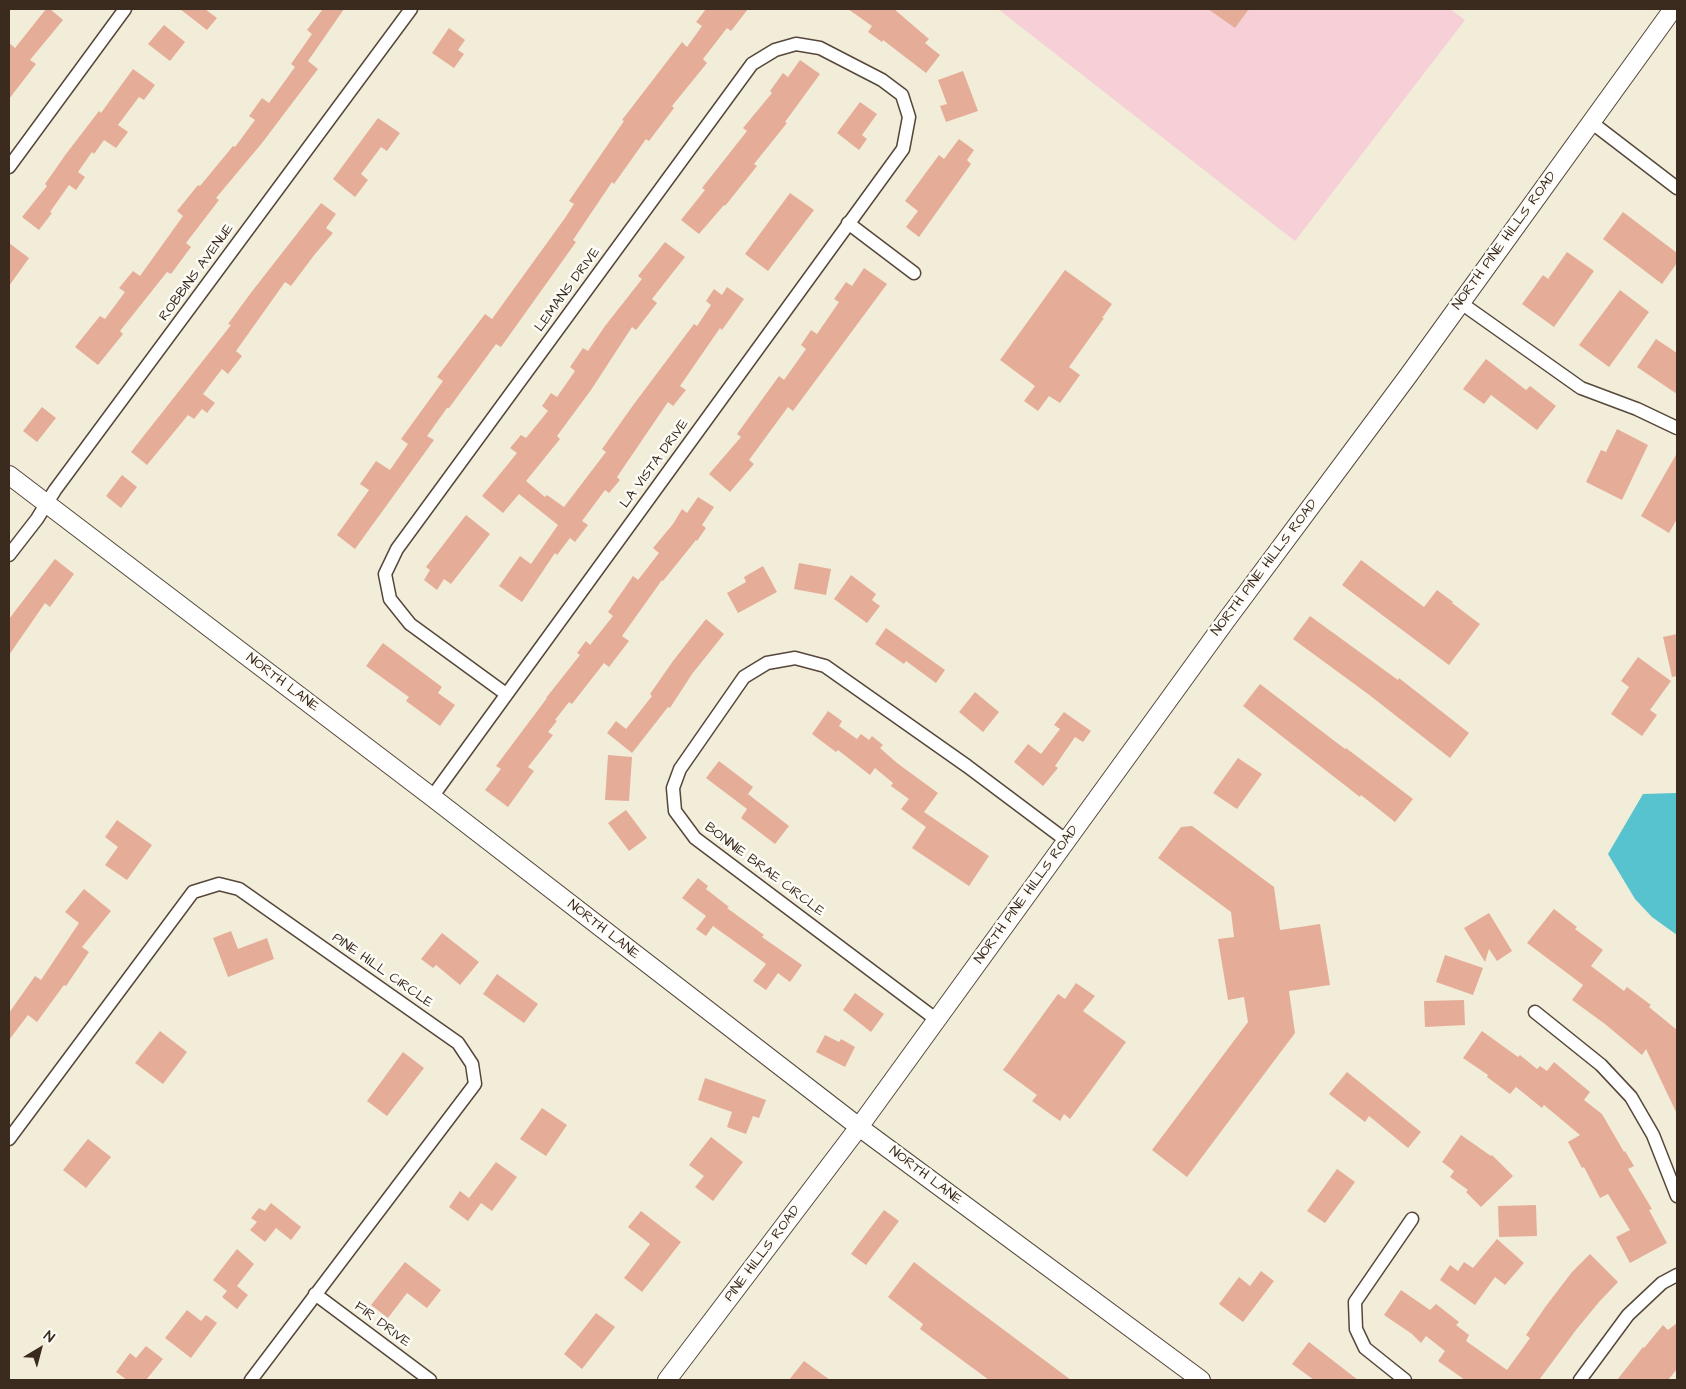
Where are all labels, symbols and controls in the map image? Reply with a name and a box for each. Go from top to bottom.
street label: NORTH PINE HILLS ROAD [1449,169,1561,313]
street label: ROBBINS AVENUE [156,221,238,325]
street label: LEMANS DRIVE [532,245,604,335]
street label: LA VISTA DRIVE [617,416,693,512]
street label: NORTH PINE HILLS ROAD [1208,496,1322,640]
street label: NORTH LANE [242,650,322,716]
street label: BONNIE BRAE CIRCLE [701,819,827,921]
street label: NORTH PINE HILLS ROAD [971,823,1083,967]
street label: NORTH LANE [564,897,642,963]
street label: PINE HILL CIRCLE [328,930,436,1012]
street label: NORTH LANE [885,1143,965,1209]
street label: PINE HILLS ROAD [721,1203,805,1305]
street label: FIR DRIVE [351,1299,413,1351]
north arrow [15,1324,65,1374]
text: N [40,1326,59,1348]

